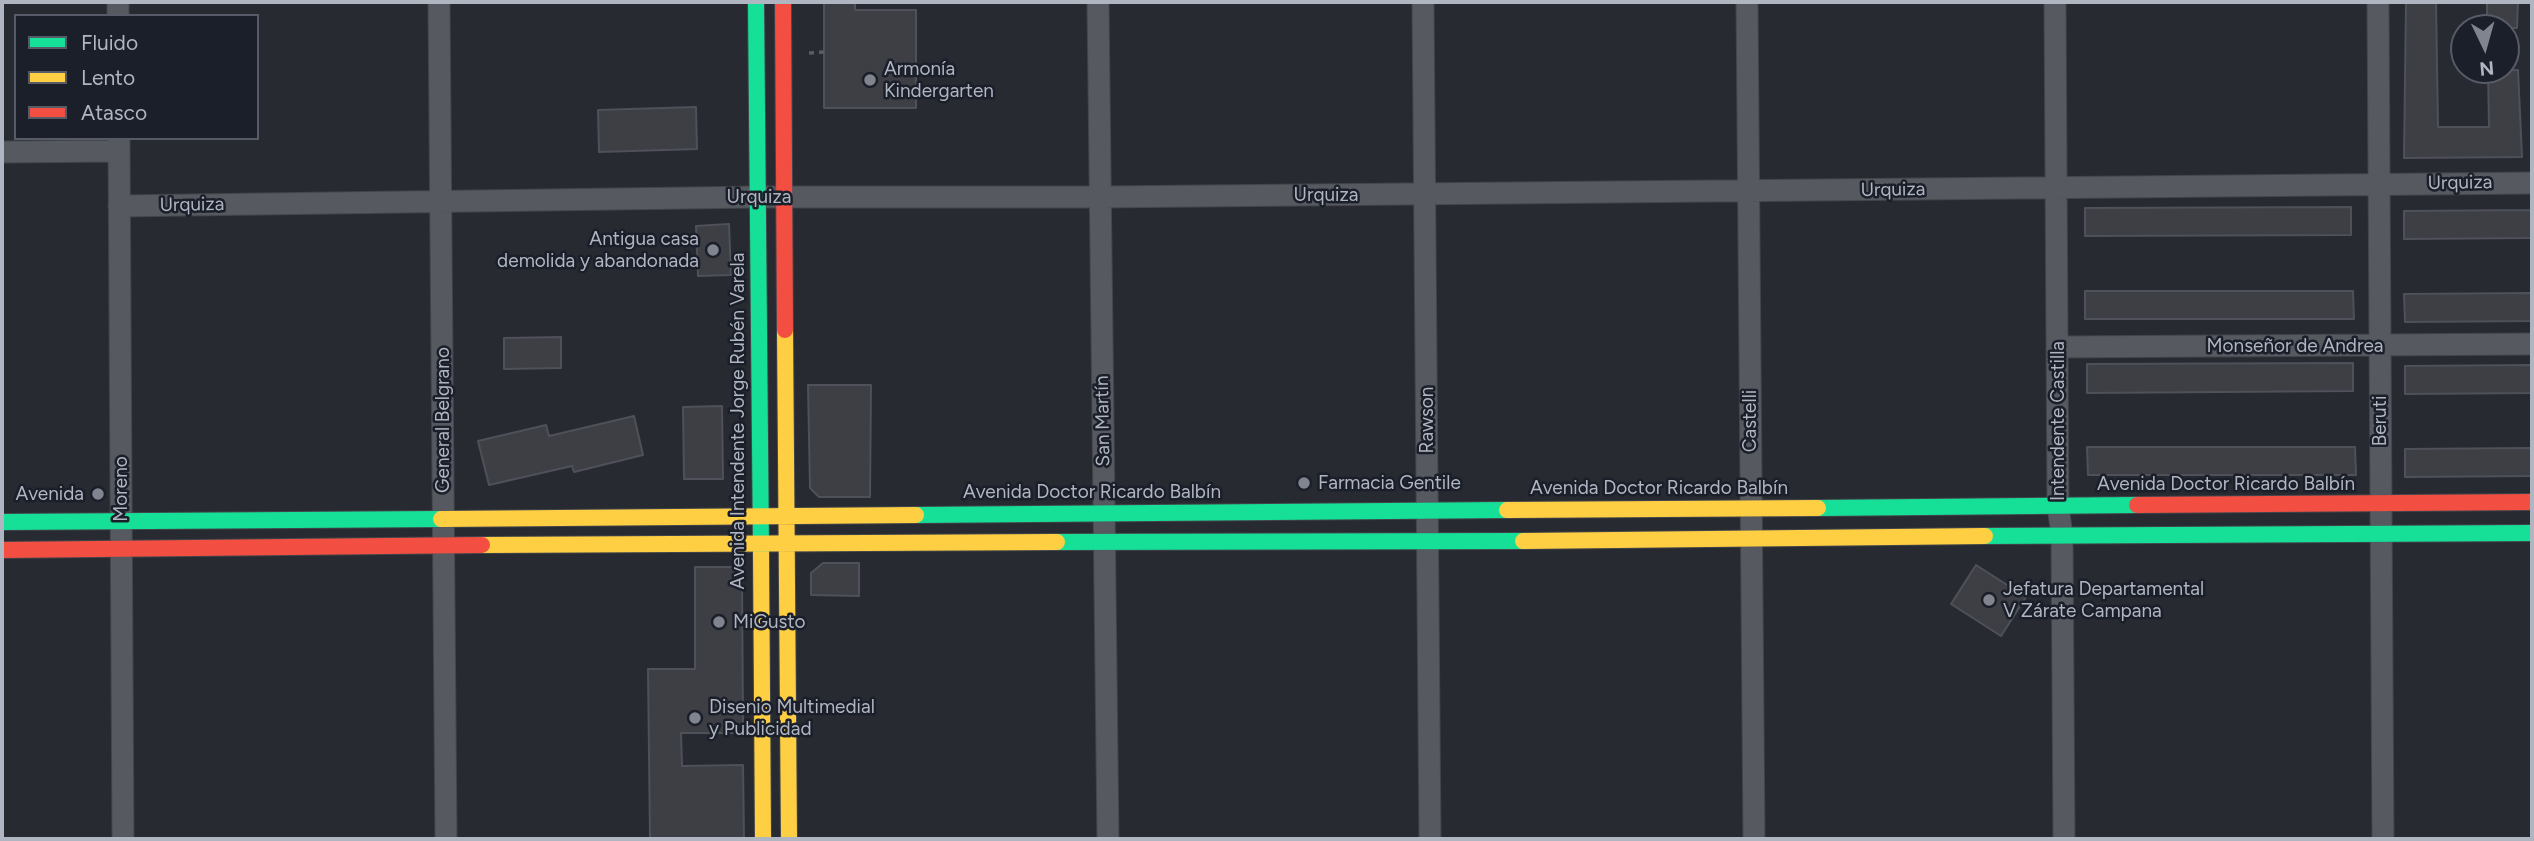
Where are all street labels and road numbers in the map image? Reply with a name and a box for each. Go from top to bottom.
street label: Urquiza [2427,171,2493,195]
street label: Urquiza [1860,178,1926,202]
street label: Urquiza [1294,184,1358,206]
street label: Urquiza [727,186,791,208]
street label: Urquiza [159,193,225,217]
street label: Avenida Intendente Jorge Rubén Varela [727,253,749,589]
street label: Monseñor de Andrea [2207,335,2383,357]
street label: Intendente Castilla [2047,341,2069,501]
street label: General Belgrano [432,347,454,493]
street label: San Martín [1091,375,1115,467]
street label: Rawson [1416,387,1438,453]
street label: Castelli [1739,390,1761,452]
street label: Beruti [2369,396,2391,446]
street label: Moreno [110,456,132,522]
street label: Avenida Doctor Ricardo Balbín [2097,473,2355,495]
street label: Avenida Doctor Ricardo Balbín [1530,477,1788,499]
street label: Avenida Doctor Ricardo Balbín [963,481,1221,503]

